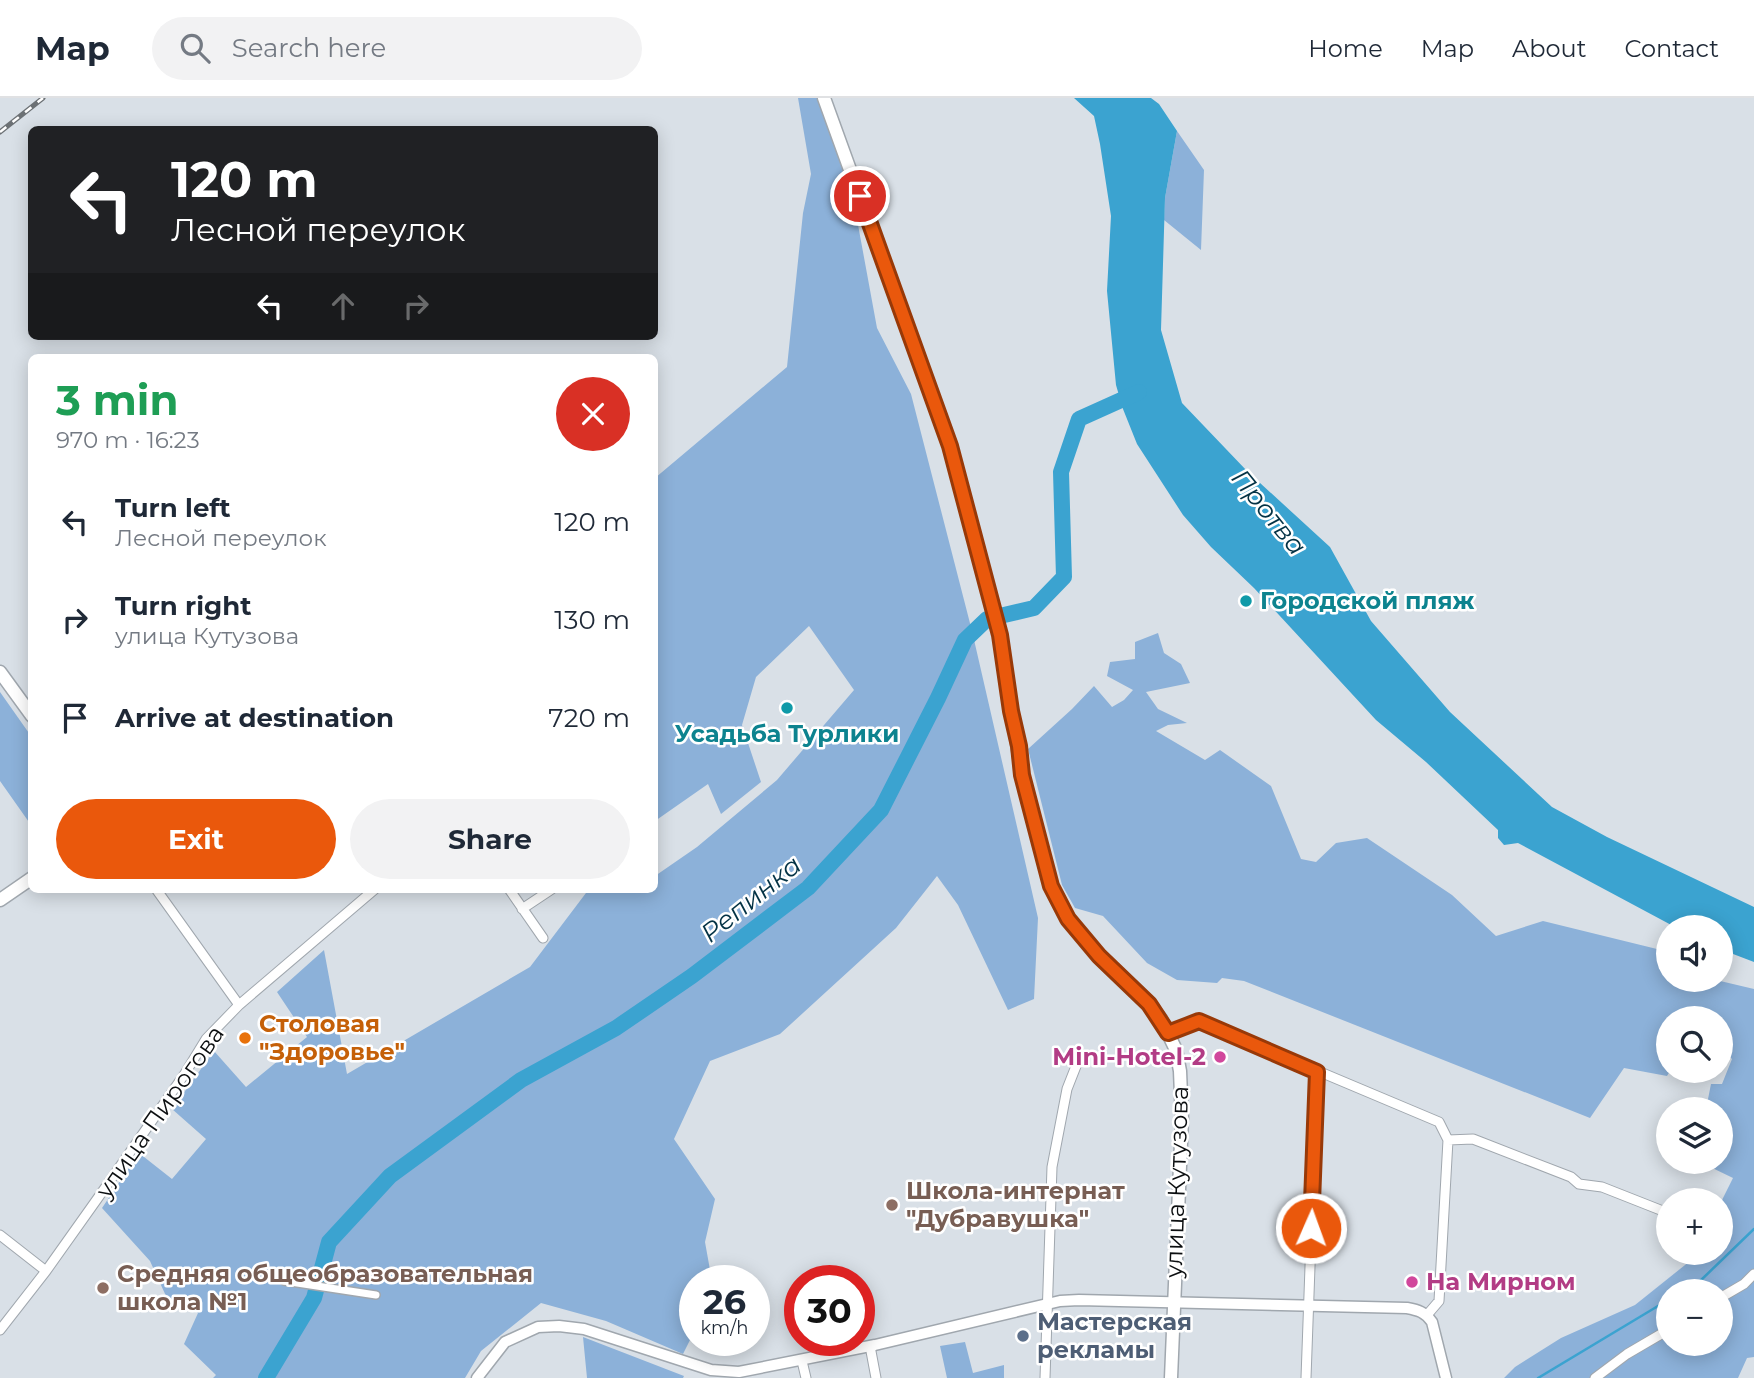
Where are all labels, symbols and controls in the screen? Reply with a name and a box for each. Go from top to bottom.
search box [152,17,642,80]
text: Map [35,28,110,68]
icon: search [176,29,214,67]
text: Search here [232,32,386,64]
text: Home [1308,34,1383,63]
text: Map [1421,34,1474,63]
text: About [1512,34,1586,63]
text: Contact [1624,34,1719,63]
text: 120 m [171,150,318,209]
icon: left [56,154,147,245]
pin [830,166,890,226]
icon: arrive [841,177,879,215]
text: Лесной переулок [171,210,465,249]
icon: left [251,287,289,325]
icon: ahead [324,287,362,325]
icon: right [397,287,435,325]
text: 3 min [56,374,178,426]
button: close [556,377,630,451]
text: 970 m · 16:23 [56,426,200,454]
water label: Протва [1225,462,1313,562]
text: Turn left [115,492,231,524]
icon: left [56,503,94,541]
text: 120 m [554,506,630,538]
text: Лесной переулок [115,524,327,552]
place label: Городской пляж [1260,586,1475,615]
text: Turn right [115,590,251,622]
marker: Городской пляж [1238,593,1254,609]
icon: right [56,601,94,639]
text: 130 m [554,604,630,636]
text: улица Кутузова [115,622,299,650]
icon: arrive [56,699,94,737]
marker: Усадьба Турлики [779,700,795,716]
text: Arrive at destination [115,702,394,734]
text: 720 m [548,702,630,734]
place label: Усадьба Турлики [675,719,899,748]
button: Exit [56,799,336,879]
button: Share [350,799,630,879]
water label: Репинка [694,849,808,949]
map controls [1656,915,1733,1356]
button: sound [1656,915,1733,992]
button: search [1656,1006,1733,1083]
place label: Столовая "Здоровье" [259,1009,405,1066]
street label: улица Пирогова [89,1020,230,1204]
marker: Столовая "Здоровье" [237,1030,253,1046]
place label: Mini-Hotel-2 [1052,1042,1206,1071]
marker: Mini-Hotel-2 [1212,1049,1228,1065]
street label: улица Кутузова [1159,1085,1194,1280]
button: layers [1656,1097,1733,1174]
place label: Школа-интернат "Дубравушка" [906,1176,1125,1233]
button: + [1656,1188,1733,1265]
position arrow [1274,1191,1348,1265]
marker: Школа-интернат "Дубравушка" [884,1197,900,1213]
place label: Средняя общеобразовательная школа №1 [117,1259,533,1316]
speed limit sign: 30 [784,1265,875,1356]
place label: На Мирном [1426,1267,1576,1296]
marker: На Мирном [1404,1274,1420,1290]
button: − [1656,1279,1733,1356]
marker: Средняя общеобразовательная школа №1 [95,1280,111,1296]
text: 26 [703,1280,746,1323]
place label: Мастерская рекламы [1037,1307,1192,1364]
text: km/h [700,1317,749,1339]
marker: Мастерская рекламы [1015,1328,1031,1344]

